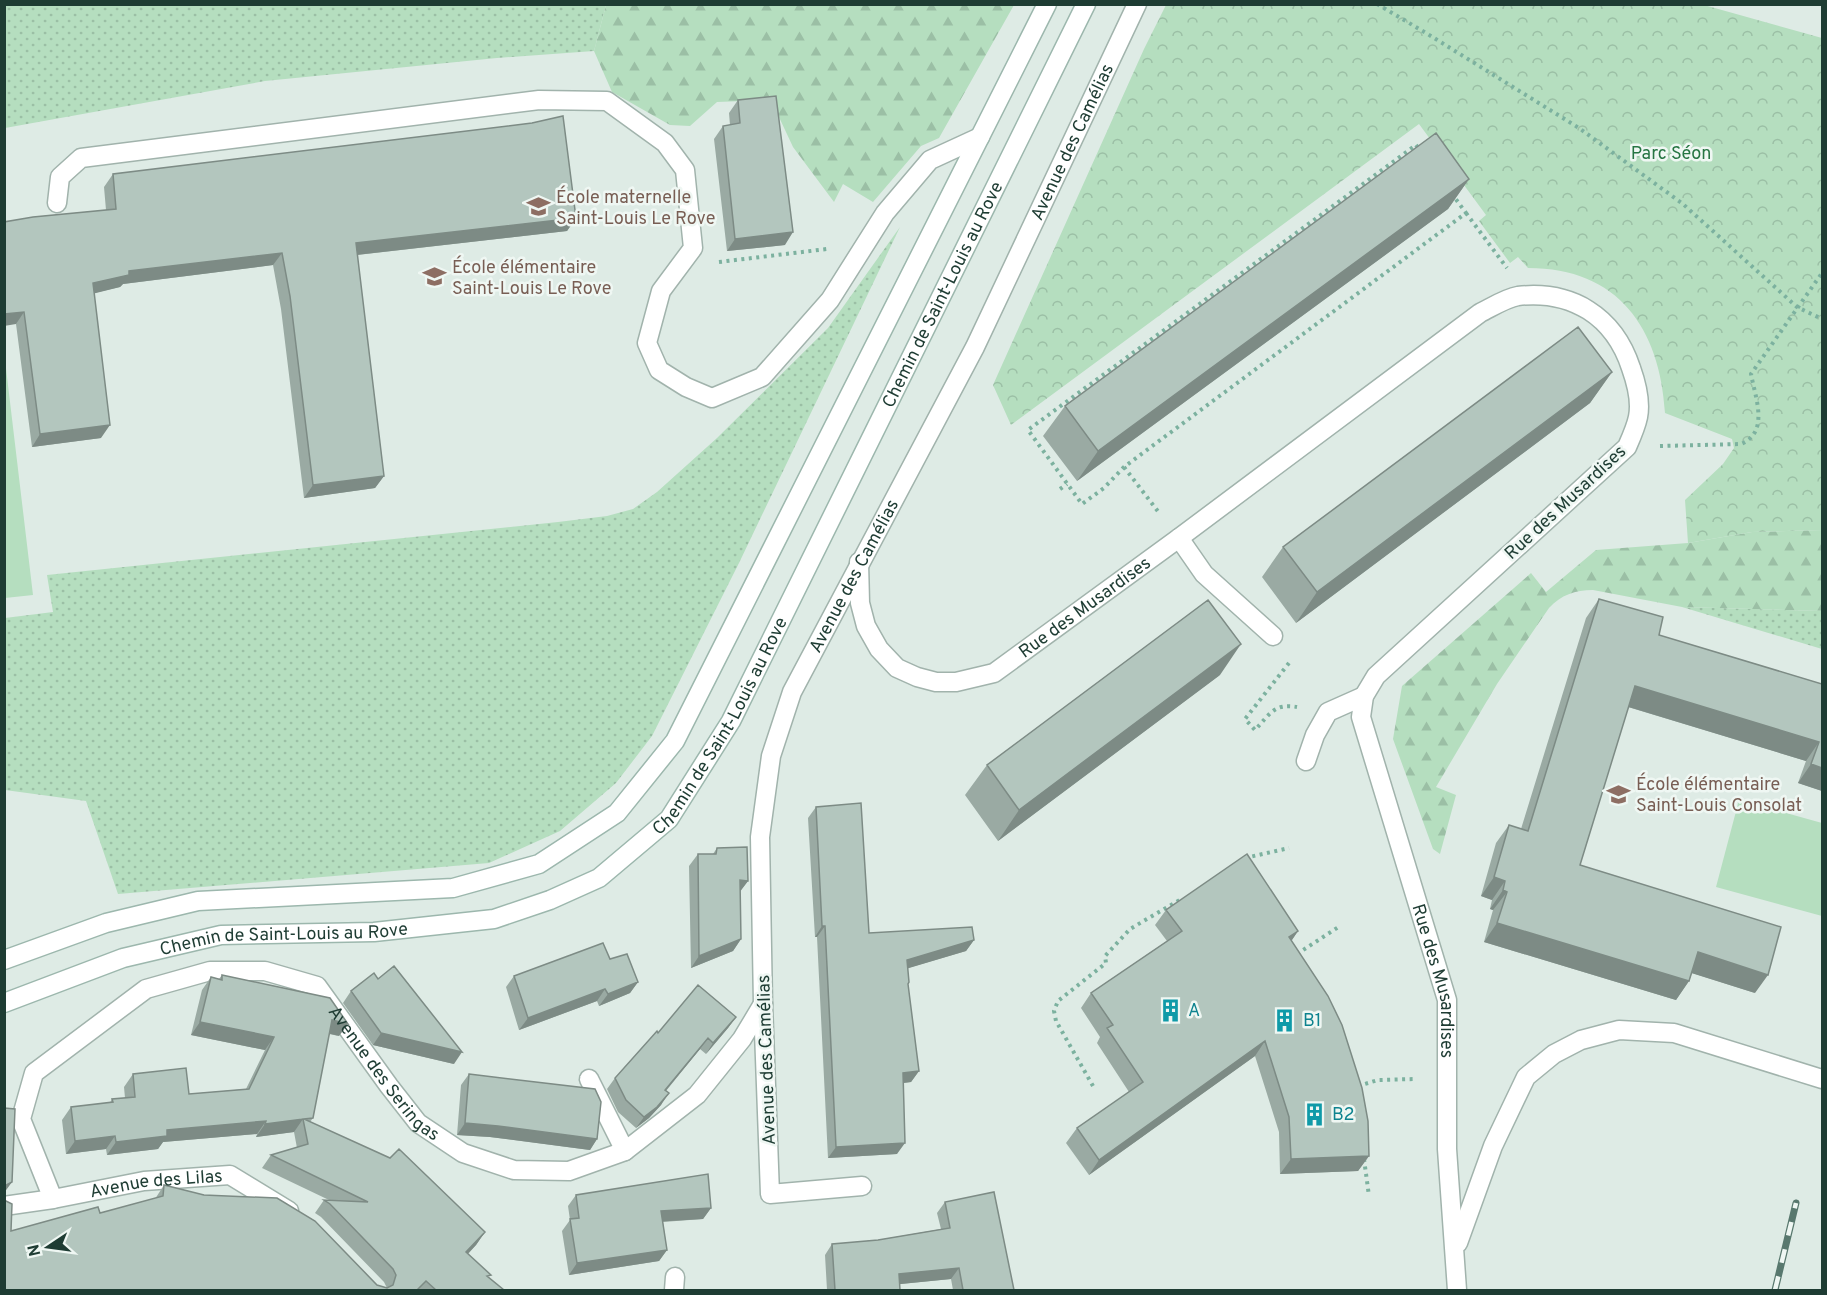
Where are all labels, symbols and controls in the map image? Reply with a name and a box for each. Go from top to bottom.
street label: Avenue des Camélias [1026,60,1120,225]
park label: Parc Séon [1631,143,1711,166]
street label: Chemin de Saint-Louis au Rove [878,178,1009,412]
place label: École maternelle Saint-Louis Le Rove [556,185,715,231]
school or university icon: École maternelle Saint-Louis Le Rove [525,194,551,220]
place label: École élémentaire Saint-Louis Le Rove [452,255,611,301]
school or university icon: École élémentaire Saint-Louis Le Rove [421,264,447,290]
street label: Rue des Musardises [1500,441,1632,565]
street label: Avenue des Camélias [805,496,905,657]
street label: Rue des Musardises [1015,552,1156,664]
street label: Chemin de Saint-Louis au Rove [648,614,794,841]
place label: École élémentaire Saint-Louis Consolat [1636,772,1802,818]
school or university icon: École élémentaire Saint-Louis Consolat [1605,781,1631,807]
street label: Rue des Musardises [1405,901,1457,1058]
street label: Chemin de Saint-Louis au Rove [158,918,409,962]
street label: Avenue des Camélias [753,974,782,1146]
building icon: A [1157,997,1183,1023]
place label: A [1188,1000,1200,1023]
street label: Avenue des Seringas [322,1002,443,1147]
building icon: B1 [1272,1007,1298,1033]
place label: B1 [1303,1010,1322,1033]
building icon: B2 [1301,1101,1327,1127]
place label: B2 [1332,1104,1354,1127]
street label: Avenue des Lilas [88,1166,223,1204]
north arrow [18,1217,78,1277]
text: N [24,1242,46,1258]

